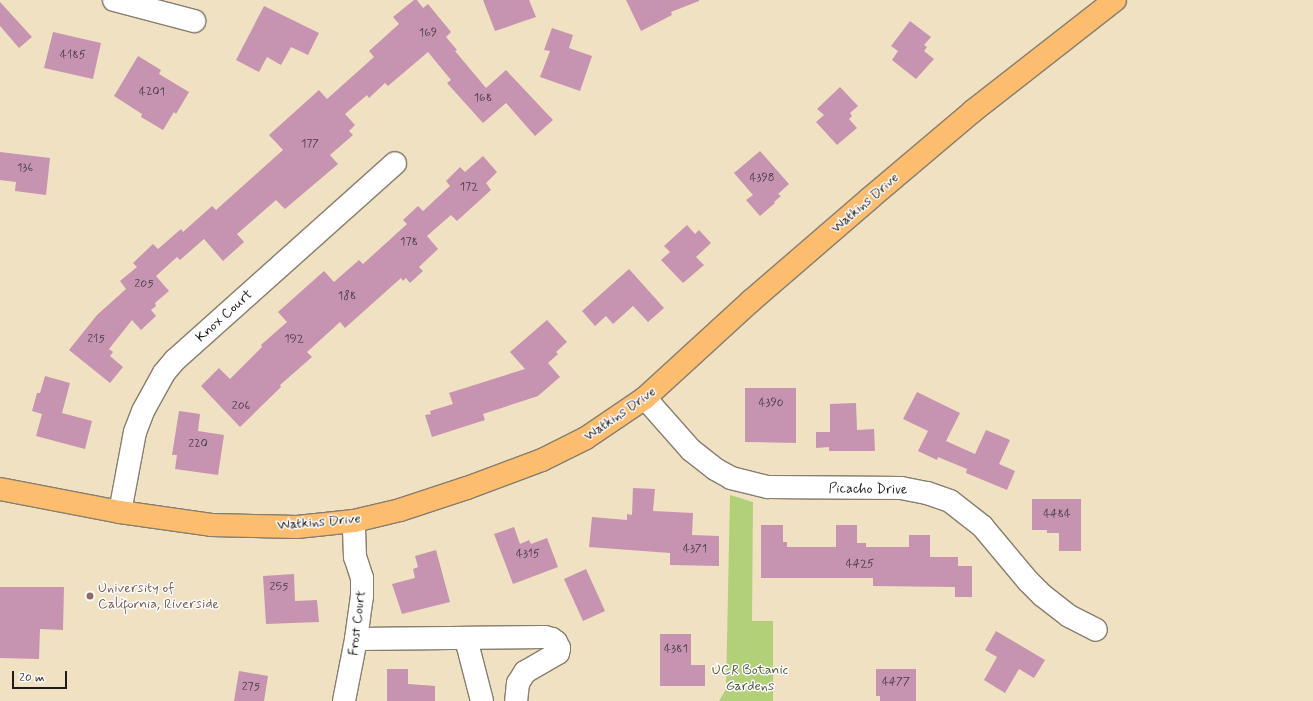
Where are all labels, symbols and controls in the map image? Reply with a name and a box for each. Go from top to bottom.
house number: 169 [419,27,437,41]
house number: 4185 [60,49,86,63]
house number: 4201 [139,86,165,100]
house number: 168 [474,92,492,106]
house number: 177 [301,138,319,152]
house number: 136 [17,162,33,176]
street label: Watkins Drive [828,170,902,236]
house number: 4398 [749,172,775,186]
house number: 172 [460,181,478,195]
house number: 178 [400,236,418,250]
house number: 205 [134,278,154,292]
street label: Knox Court [193,287,255,345]
house number: 188 [338,290,356,304]
house number: 215 [87,333,105,347]
house number: 192 [284,333,304,347]
street label: Watkins Drive [581,383,659,445]
house number: 4390 [758,397,784,411]
house number: 206 [232,400,250,414]
house number: 220 [188,438,208,452]
street label: Picacho Drive [829,480,907,498]
house number: 4484 [1043,508,1071,522]
street label: Watkins Drive [277,510,361,534]
house number: 4371 [683,543,707,557]
house number: 4315 [516,548,540,562]
house number: 4425 [846,558,874,572]
place label: University of California, Riverside [98,580,219,612]
house number: 255 [270,581,288,595]
street label: Frost Court [345,589,369,657]
marker: University of California, Riverside [85,591,95,601]
house number: 4381 [664,643,688,657]
park label: UCR Botanic Gardens [712,662,788,694]
scale bar [14,663,69,689]
text: 20 m [19,670,45,686]
house number: 4477 [882,676,910,690]
house number: 275 [242,681,260,695]

